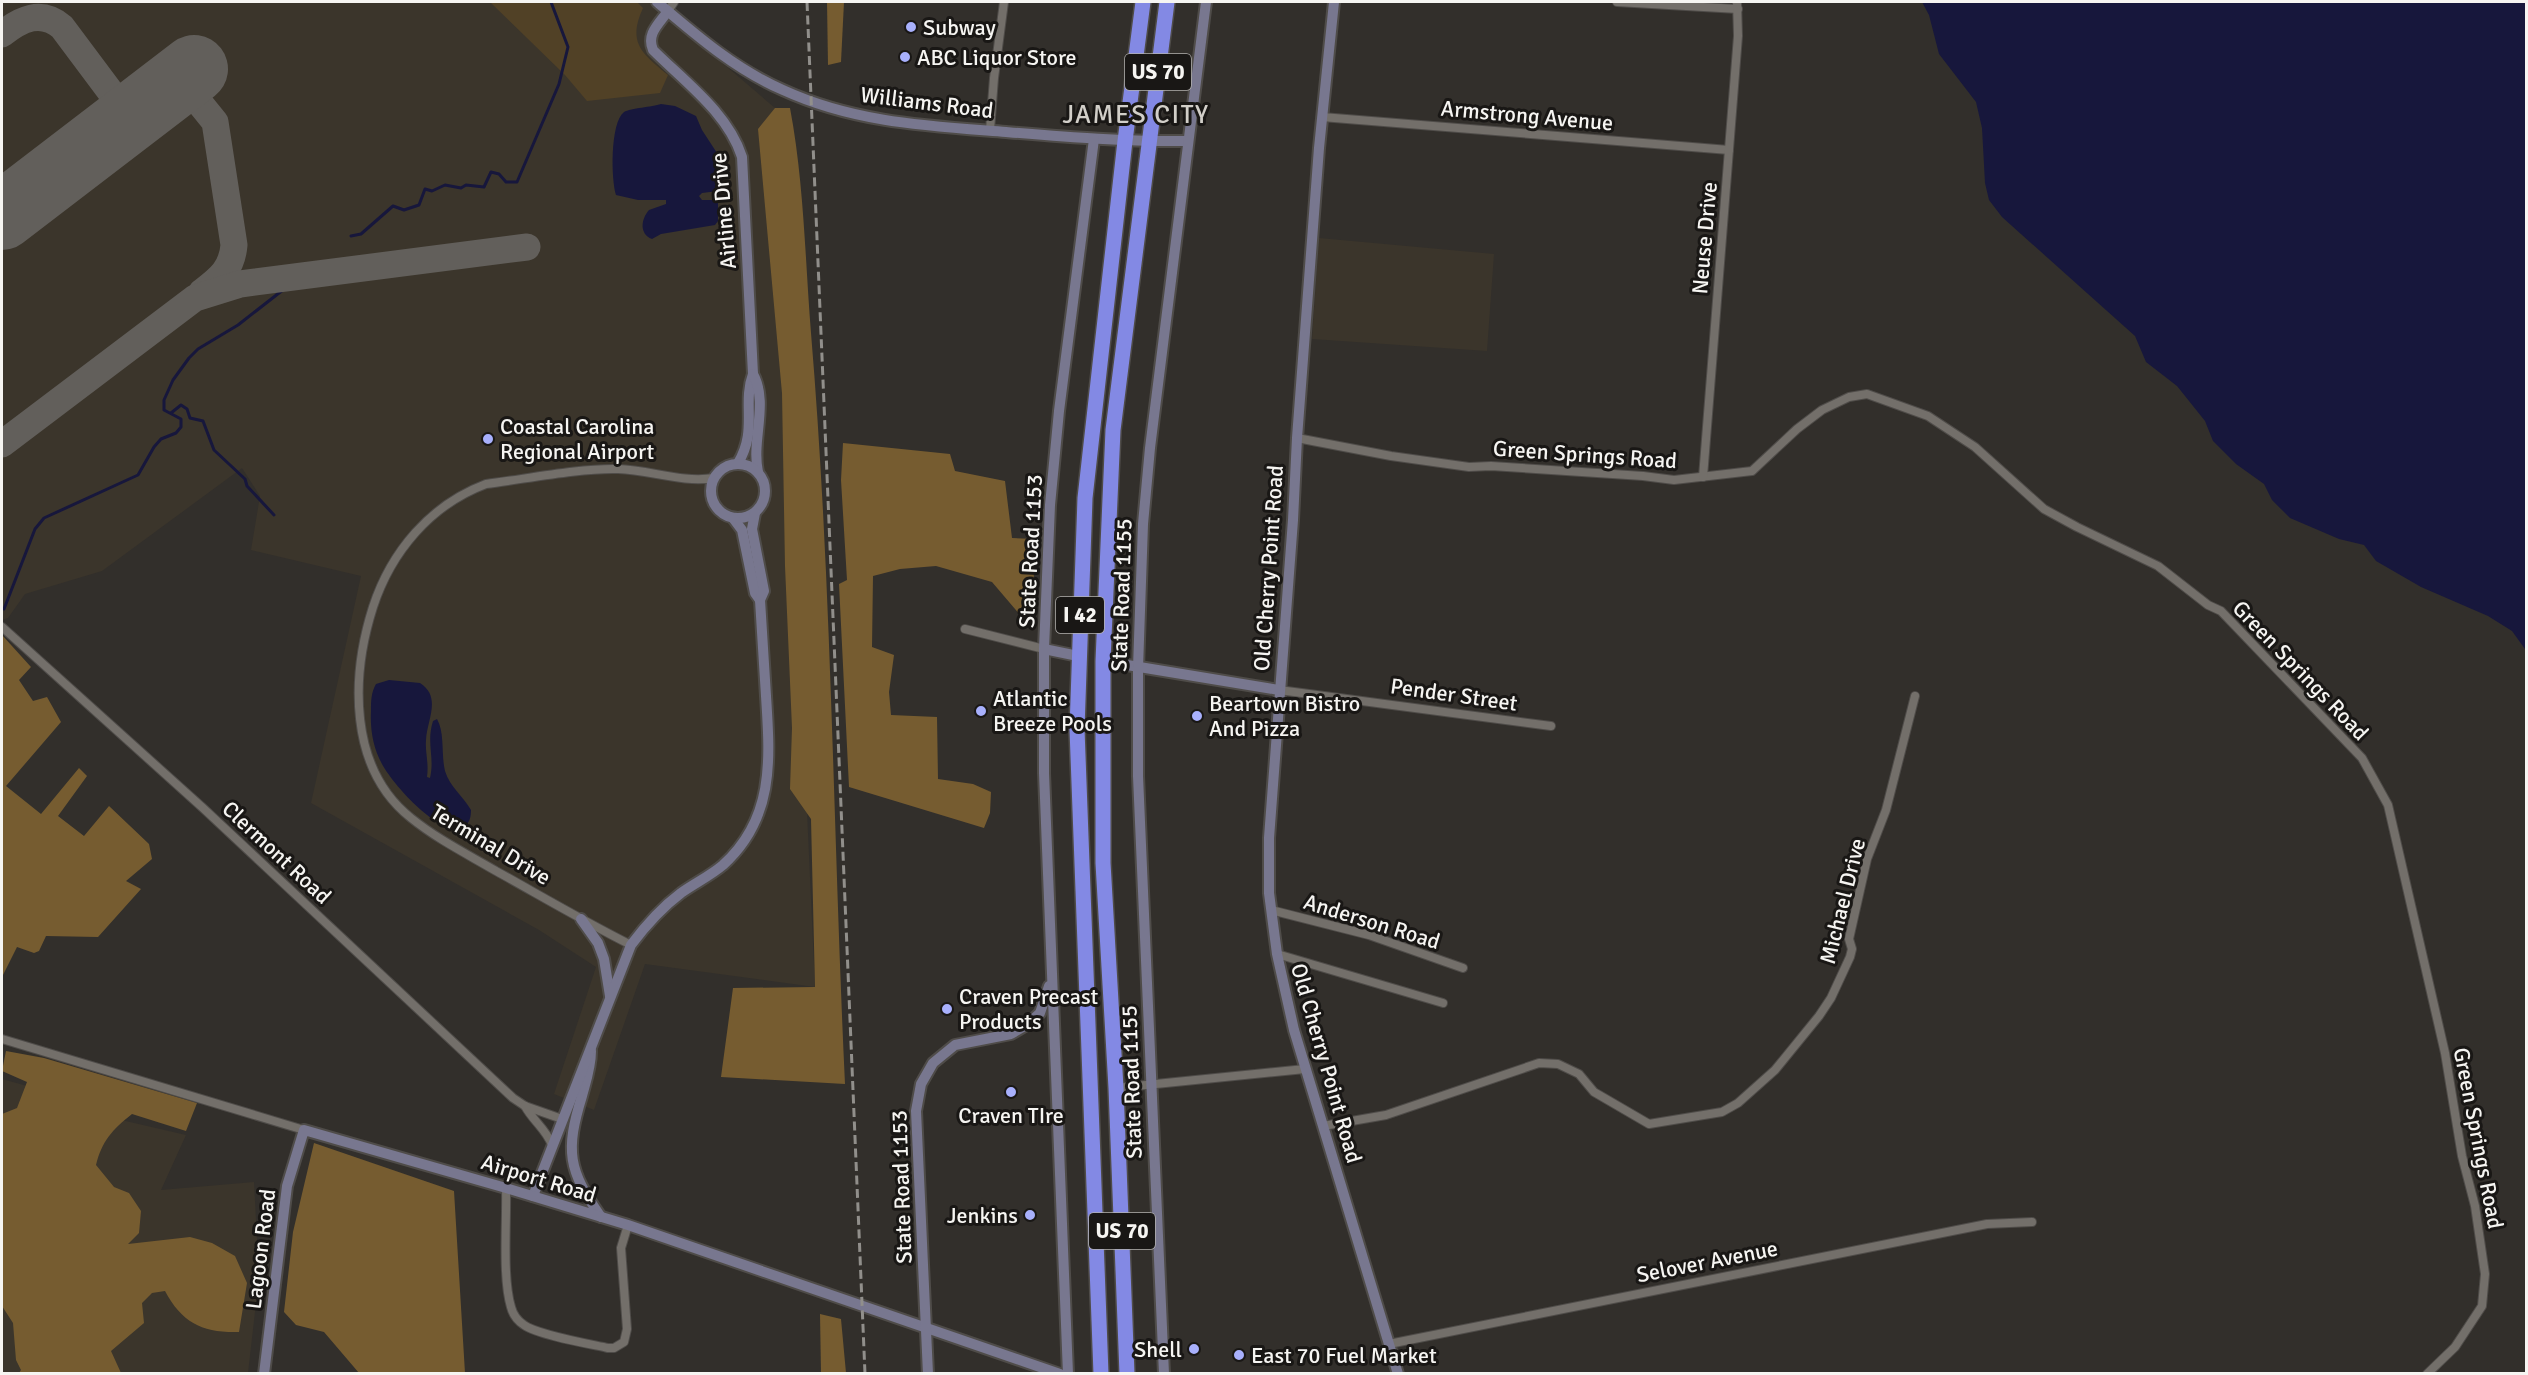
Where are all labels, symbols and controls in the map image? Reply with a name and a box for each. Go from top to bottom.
place label: Subway [923,14,996,41]
marker: Subway [904,20,918,34]
place label: ABC Liquor Store [917,44,1077,71]
marker: ABC Liquor Store [898,50,912,64]
road number: US 70 [1125,54,1191,90]
street label: Williams Road [859,81,995,124]
street label: Armstrong Avenue [1440,95,1614,136]
district label: JAMES CITY [1062,99,1210,131]
street label: Airline Drive [705,152,742,270]
street label: Neuse Drive [1686,181,1723,295]
place label: Coastal Carolina Regional Airport [500,413,654,465]
marker: Coastal Carolina Regional Airport [481,432,495,446]
street label: Green Springs Road [1492,435,1678,474]
street label: Old Cherry Point Road [1248,464,1289,672]
street label: State Road 1153 [1013,474,1048,628]
street label: State Road 1155 [1105,518,1138,672]
street label: Green Springs Road [2227,595,2374,746]
road number: I 42 [1056,597,1104,633]
street label: Pender Street [1389,672,1519,717]
place label: Atlantic Breeze Pools [993,685,1112,737]
place label: Beartown Bistro And Pizza [1209,690,1360,742]
marker: Atlantic Breeze Pools [974,704,988,718]
marker: Beartown Bistro And Pizza [1190,709,1204,723]
street label: Clermont Road [217,795,337,910]
street label: Terminal Drive [426,798,556,891]
street label: Michael Drive [1814,835,1871,967]
street label: Anderson Road [1300,888,1443,955]
street label: Old Cherry Point Road [1285,960,1368,1166]
place label: Craven Precast Products [959,983,1099,1035]
marker: Craven Precast Products [940,1002,954,1016]
street label: State Road 1155 [1115,1005,1148,1159]
street label: Green Springs Road [2448,1045,2509,1231]
marker: Craven TIre [1004,1085,1018,1099]
place label: Craven TIre [958,1102,1064,1129]
street label: State Road 1153 [885,1110,918,1264]
street label: Airport Road [478,1148,600,1209]
street label: Lagoon Road [240,1187,281,1311]
place label: Jenkins [947,1202,1018,1229]
marker: Jenkins [1023,1208,1037,1222]
road number: US 70 [1089,1213,1155,1249]
street label: Selover Avenue [1634,1235,1780,1288]
place label: Shell [1134,1336,1182,1363]
marker: Shell [1187,1342,1201,1356]
place label: East 70 Fuel Market [1251,1342,1437,1369]
marker: East 70 Fuel Market [1232,1348,1246,1362]

